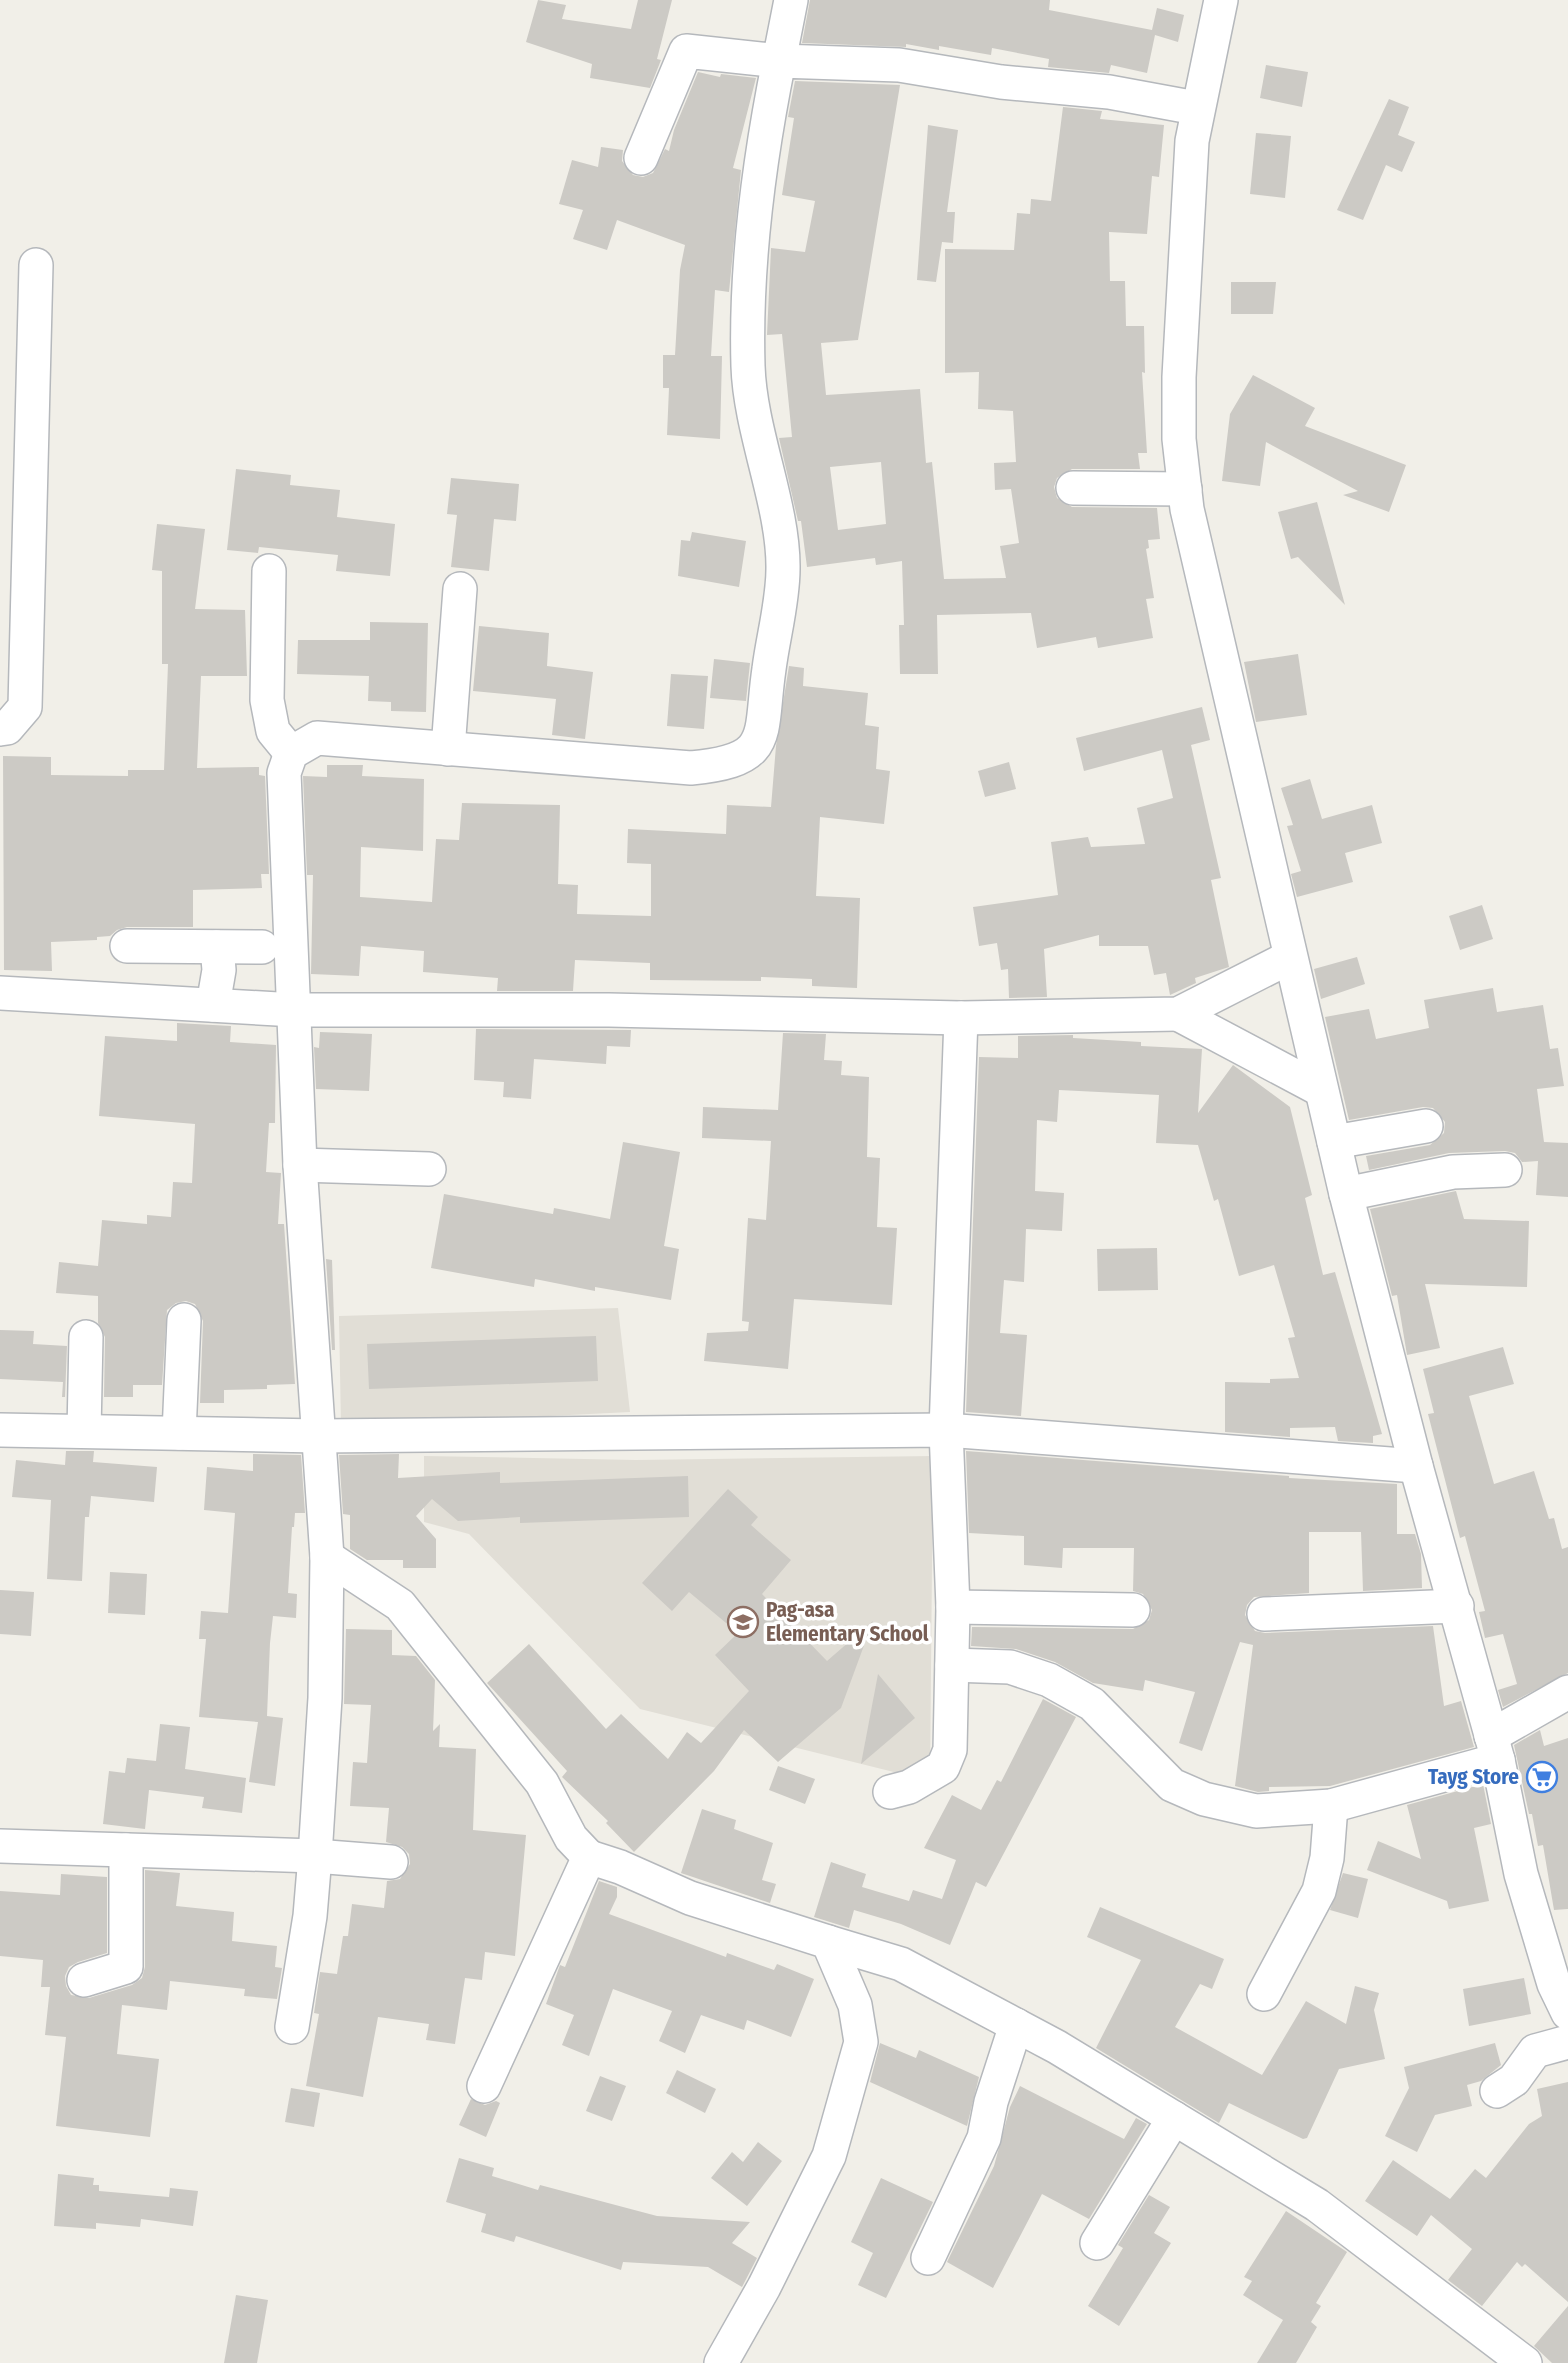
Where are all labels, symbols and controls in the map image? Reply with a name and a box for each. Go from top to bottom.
place label: Pag-asa Elementary School [766,1597,929,1647]
school or university icon: Pag-asa Elementary School [726,1605,760,1639]
supermarket icon: Tayg Store [1525,1760,1559,1794]
place label: Tayg Store [1428,1764,1519,1790]

